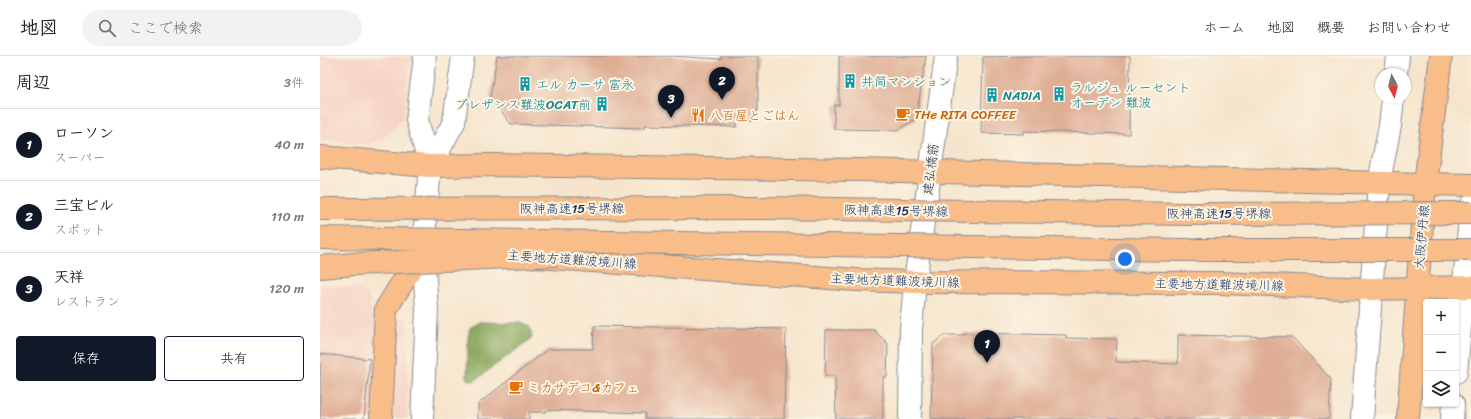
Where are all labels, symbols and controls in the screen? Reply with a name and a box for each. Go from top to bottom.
search box [82,10,362,46]
text: 地図 [20,11,58,44]
text: ここで検索 [128,15,203,41]
text: ホーム [1204,15,1245,40]
text: 地図 [1267,15,1295,40]
text: 概要 [1317,15,1345,40]
text: お問い合わせ [1367,15,1451,40]
icon: search [96,17,118,39]
text: 周辺 [16,67,50,97]
pin: 2 [709,67,735,100]
north arrow [1375,68,1411,104]
place label: 井筒マンション [861,70,951,93]
text: 3件 [284,71,304,94]
place label: エル カーサ 富永 [536,73,634,96]
building icon: 井筒マンション [842,73,858,89]
building icon: エル カーサ 富永 [517,76,533,92]
place label: ラルジュ ルーセント オーデン 難波 [1070,76,1190,114]
place label: NADIA [1003,84,1041,107]
pin: 3 [658,85,684,118]
building icon: ラルジュ ルーセント オーデン 難波 [1051,86,1067,102]
building icon: NADIA [984,87,1000,103]
place label: プレザンス難波OCAT前 [455,93,591,116]
building icon: プレザンス難波OCAT前 [594,96,610,112]
place label: THe RITA COFFEE [914,103,1017,126]
place label: 八百屋とごはん [709,104,800,127]
cafe icon: THe RITA COFFEE [895,106,911,122]
restaurant icon: 八百屋とごはん [690,107,706,123]
text: ローソン [54,120,114,146]
text: 1 [26,133,32,156]
text: 40 m [274,133,304,156]
street label: 建弘橋筋 [916,142,945,196]
text: スーパー [54,146,105,169]
text: 三宝ビル [54,192,114,218]
street label: 阪神高速15号堺線 [520,197,625,220]
street label: 阪神高速15号堺線 [844,198,949,223]
street label: 阪神高速15号堺線 [1167,202,1272,225]
street label: 大阪伊丹線 [1407,203,1436,270]
text: 2 [25,205,33,228]
text: 110 m [271,205,304,228]
text: スポット [54,218,106,241]
street label: 主要地方道難波境川線 [506,243,639,276]
your location [1115,249,1135,269]
text: 天祥 [54,264,84,290]
street label: 主要地方道難波境川線 [830,267,961,294]
street label: 主要地方道難波境川線 [1154,272,1285,297]
text: 3 [25,277,33,300]
text: 120 m [269,277,304,300]
text: レストラン [54,290,120,313]
map controls [1423,299,1459,407]
button: + [1423,299,1459,335]
pin: 1 [974,330,1000,363]
button: − [1423,335,1459,371]
button: 保存 [16,336,156,381]
button: 共有 [164,336,304,381]
button: layers [1423,371,1459,407]
place label: ミカサデコ&カフェ [527,376,639,399]
cafe icon: ミカサデコ&カフェ [508,379,524,395]

